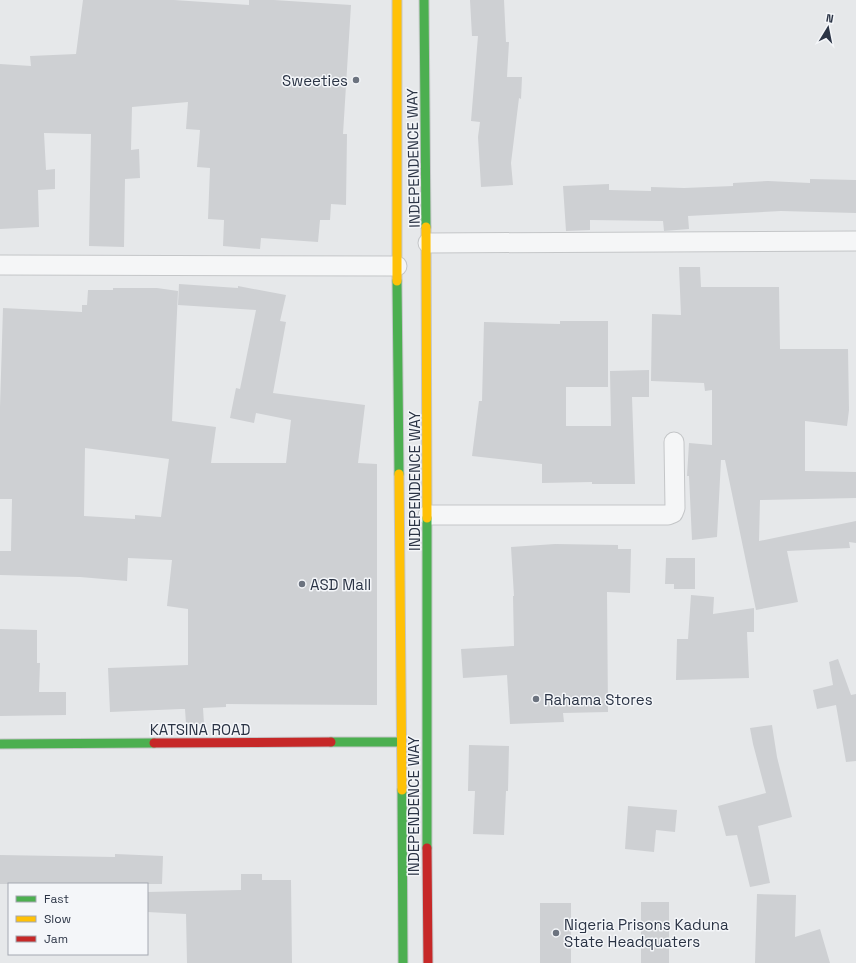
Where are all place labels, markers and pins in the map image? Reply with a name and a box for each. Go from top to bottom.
place label: Sweeties [282,71,348,90]
marker: Sweeties [351,75,361,85]
place label: ASD Mall [310,575,371,594]
marker: ASD Mall [297,579,307,589]
place label: Rahama Stores [544,690,653,709]
marker: Rahama Stores [531,694,541,704]
place label: Nigeria Prisons Kaduna State Headquaters [564,915,729,951]
marker: Nigeria Prisons Kaduna State Headquaters [551,928,561,938]

